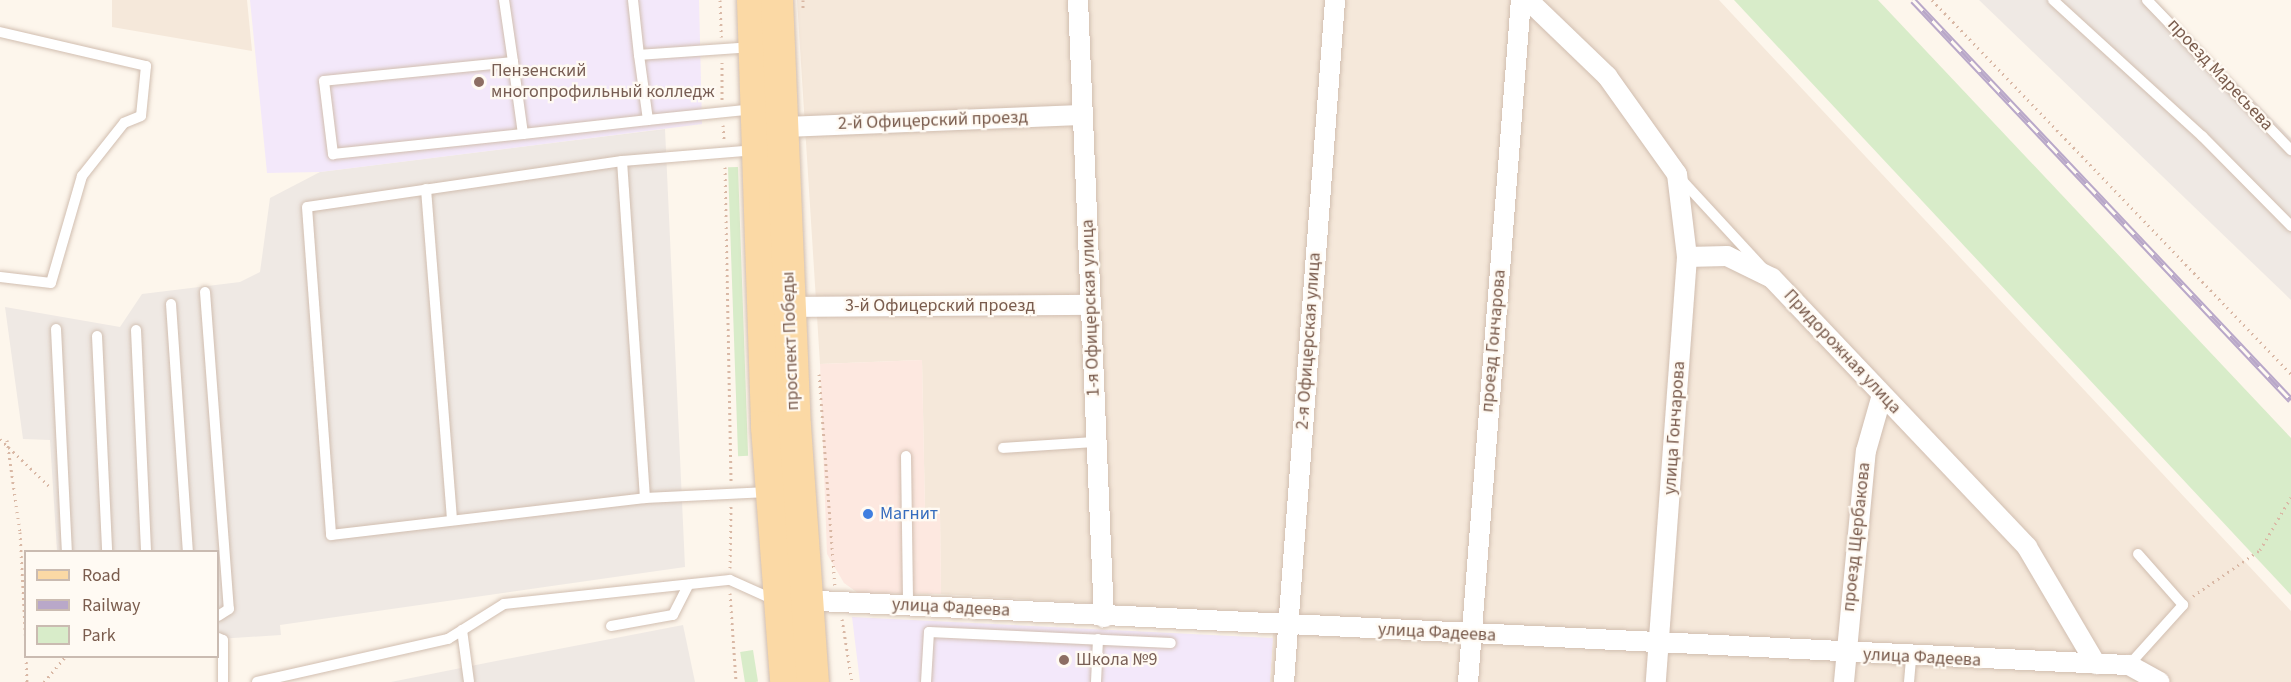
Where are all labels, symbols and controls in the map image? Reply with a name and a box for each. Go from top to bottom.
street label: проезд Маресьева [2163,15,2277,135]
place label: Пензенский многопрофильный колледж [491,61,715,104]
marker: Пензенский многопрофильный колледж [472,75,486,89]
street label: 2-й Офицерский проезд [838,107,1028,135]
street label: 1-я Офицерская улица [1077,219,1105,397]
street label: 2-я Офицерская улица [1292,252,1326,430]
street label: проезд Гончарова [1477,269,1511,413]
street label: проспект Победы [778,271,804,411]
street label: Придорожная улица [1779,285,1905,419]
street label: 3-й Офицерский проезд [845,295,1035,317]
street label: улица Гончарова [1660,360,1690,496]
street label: проезд Щербакова [1838,461,1876,613]
place label: Магнит [880,503,938,525]
marker: Магнит [861,507,875,521]
legend [24,550,219,658]
text: Road [82,563,121,588]
text: Railway [82,593,141,618]
street label: улица Фадеева [891,594,1011,622]
street label: улица Фадеева [1377,619,1497,647]
text: Park [82,623,116,648]
street label: улица Фадеева [1862,644,1982,672]
place label: Школа №9 [1076,649,1157,671]
marker: Школа №9 [1057,653,1071,667]

